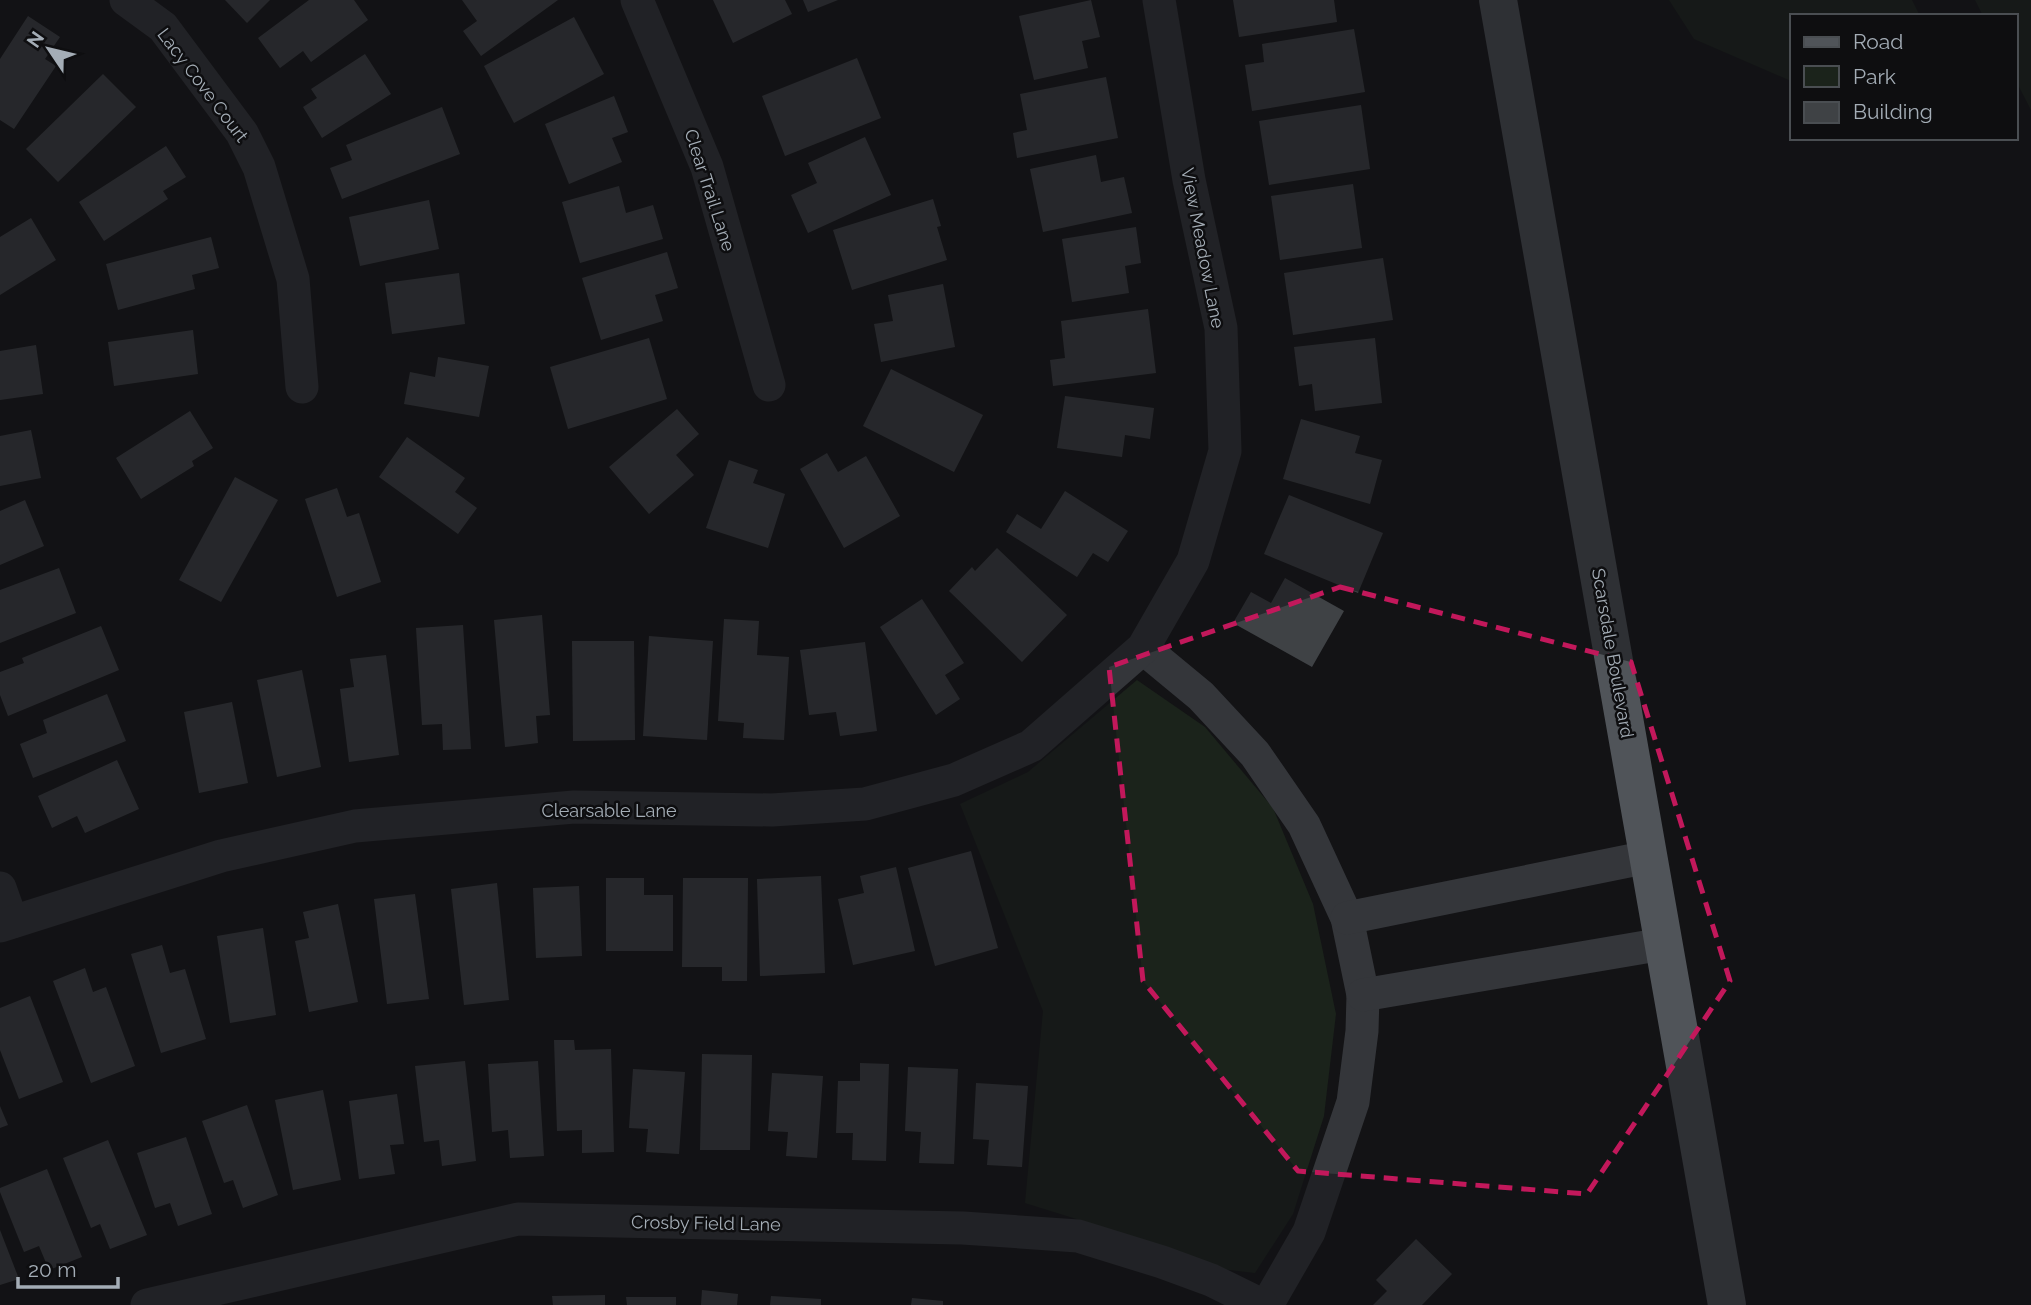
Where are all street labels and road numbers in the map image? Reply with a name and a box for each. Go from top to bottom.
street label: Lacy Cove Court [153,24,253,146]
street label: Clear Trail Lane [680,126,740,254]
street label: View Meadow Lane [1177,166,1229,330]
street label: Scarsdale Boulevard [1588,567,1638,739]
street label: Clearsable Lane [542,800,677,821]
street label: Crosby Field Lane [631,1211,781,1235]

